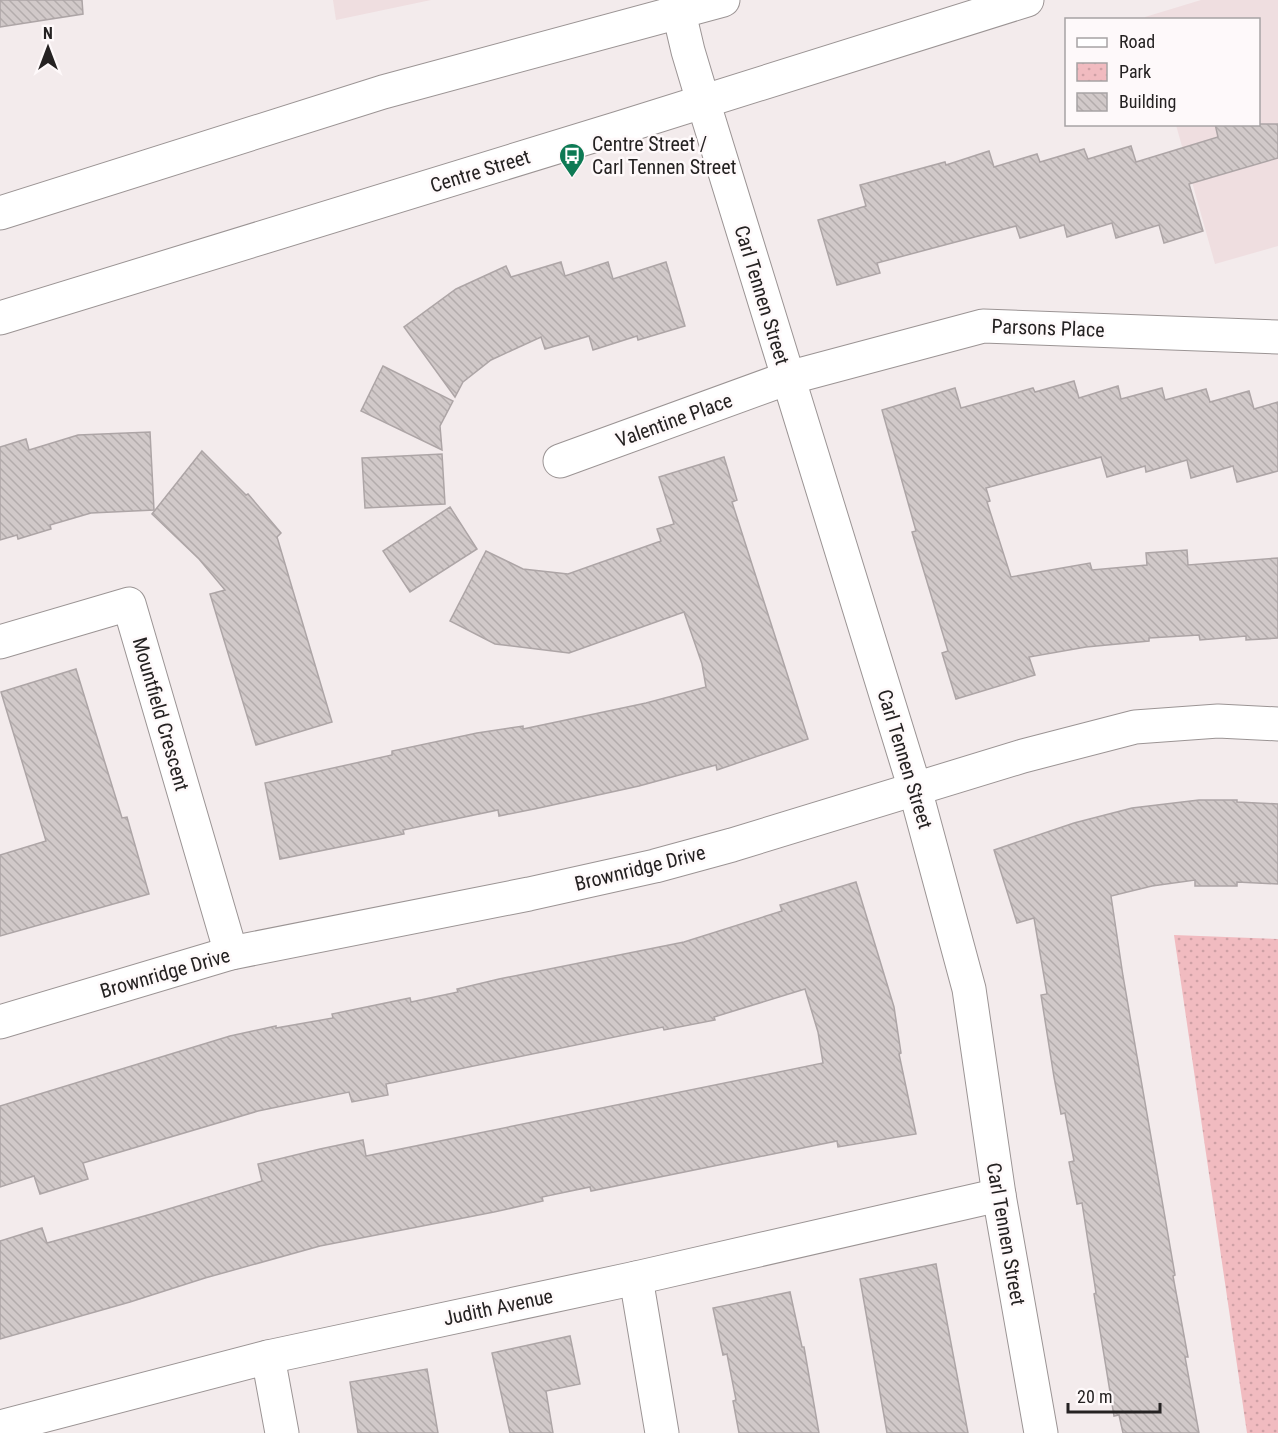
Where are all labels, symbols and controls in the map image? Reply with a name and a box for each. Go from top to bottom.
north arrow [18,18,78,78]
legend [1065,18,1260,126]
text: N [43,24,53,43]
text: Road [1119,31,1155,52]
text: Park [1119,61,1151,82]
text: Building [1119,91,1176,112]
place label: Centre Street / Carl Tennen Street [592,132,737,179]
bus stop icon: Centre Street / Carl Tennen Street [557,141,587,179]
street label: Centre Street [427,144,533,198]
street label: Carl Tennen Street [729,222,795,368]
street label: Parsons Place [991,314,1105,342]
street label: Valentine Place [613,388,735,452]
street label: Mountfield Crescent [128,634,194,794]
street label: Carl Tennen Street [872,686,938,832]
street label: Brownridge Drive [572,840,708,896]
street label: Brownridge Drive [97,943,233,1003]
street label: Carl Tennen Street [982,1161,1030,1307]
street label: Judith Avenue [441,1284,555,1330]
scale bar [1068,1376,1160,1414]
text: 20 m [1077,1386,1112,1407]

